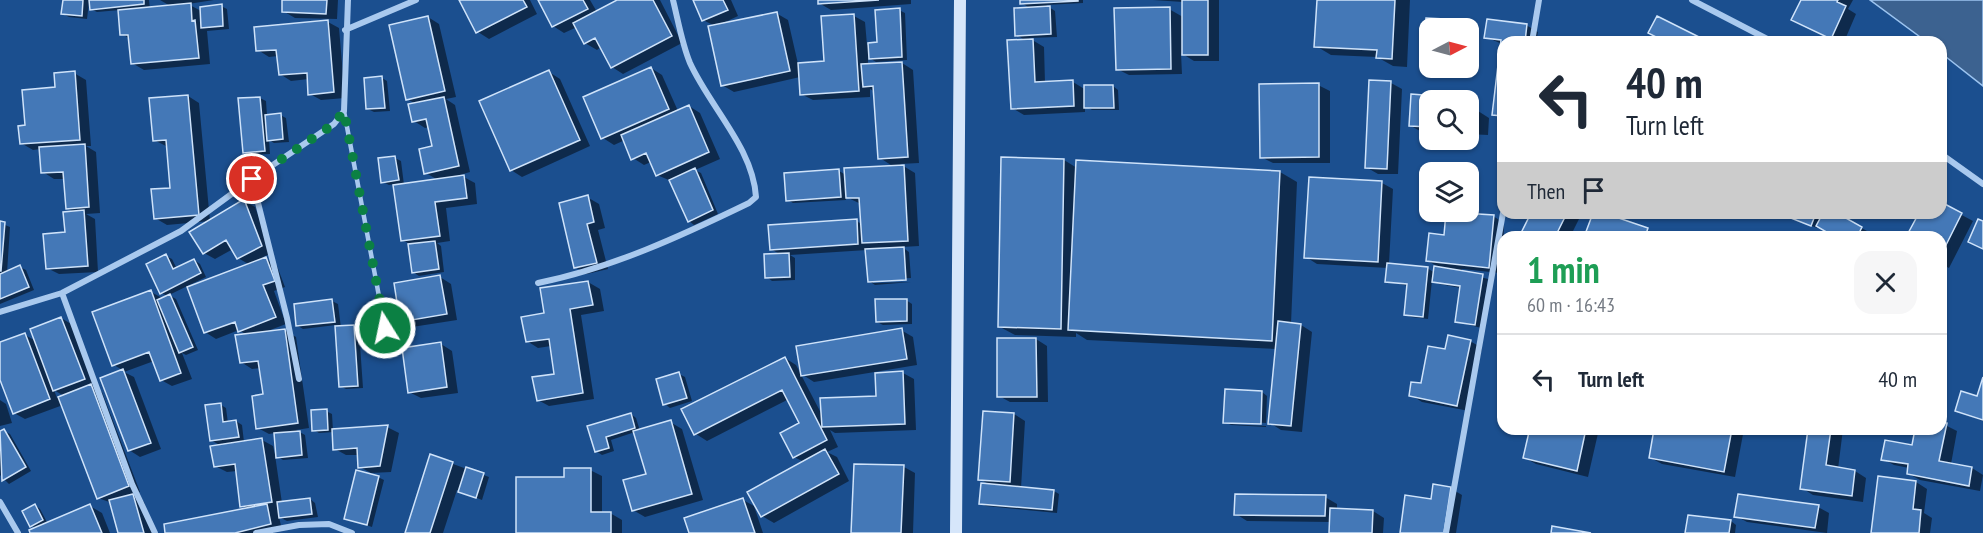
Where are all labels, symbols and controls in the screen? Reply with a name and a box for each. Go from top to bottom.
north arrow [1419,18,1479,78]
map controls [1419,18,1479,222]
text: 40 m [1626,55,1703,110]
icon: left [1527,60,1605,138]
button: search [1419,90,1479,150]
text: Turn left [1626,108,1704,142]
pin [226,153,277,204]
icon: arrive [235,162,268,195]
button: layers [1419,162,1479,222]
icon: arrive [1577,174,1610,207]
text: Then [1527,177,1565,205]
text: 1 min [1527,246,1600,293]
button: close [1854,251,1917,314]
text: 60 m · 16:43 [1527,292,1615,318]
position arrow [353,296,417,360]
icon: left [1527,363,1560,396]
text: Turn left [1578,365,1644,393]
text: 40 m [1878,365,1917,393]

